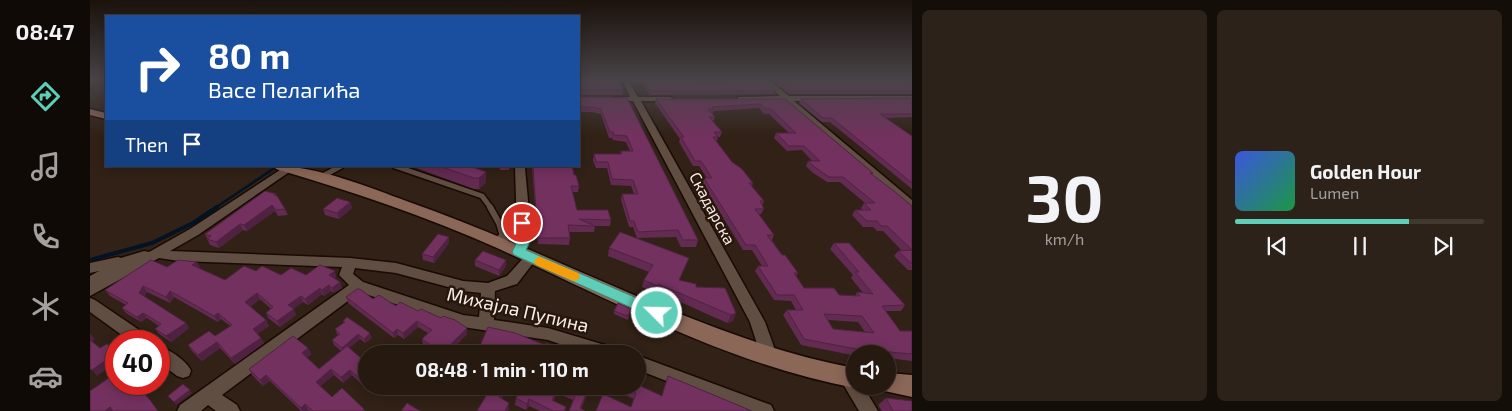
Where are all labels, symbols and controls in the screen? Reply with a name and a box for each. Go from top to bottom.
text: 08:47 [16,18,74,44]
text: 80 m [208,34,290,76]
icon: right [125,35,190,100]
text: Васе Пелагића [208,76,360,102]
icon: directions [28,79,63,114]
icon: arrive [178,130,206,158]
text: Then [125,133,168,156]
icon: music [28,149,63,184]
text: 30 [1026,157,1103,235]
text: Golden Hour [1310,160,1421,183]
street label: Скадарска [686,168,740,248]
text: Lumen [1310,183,1359,202]
pin [501,202,543,244]
icon: arrive [508,209,536,237]
icon: phone [28,219,63,254]
text: km/h [1045,229,1084,248]
icon: previous [1263,232,1291,260]
icon: pause [1346,232,1374,260]
icon: next [1429,232,1457,260]
street label: Михајла Пупина [445,281,591,337]
position arrow [630,286,682,338]
icon: climate [28,289,63,324]
speed limit sign: 40 [105,330,170,395]
map controls [846,345,896,395]
button: sound [846,345,896,395]
text: 08:48 · 1 min · 110 m [415,358,589,381]
icon: car [28,359,63,394]

